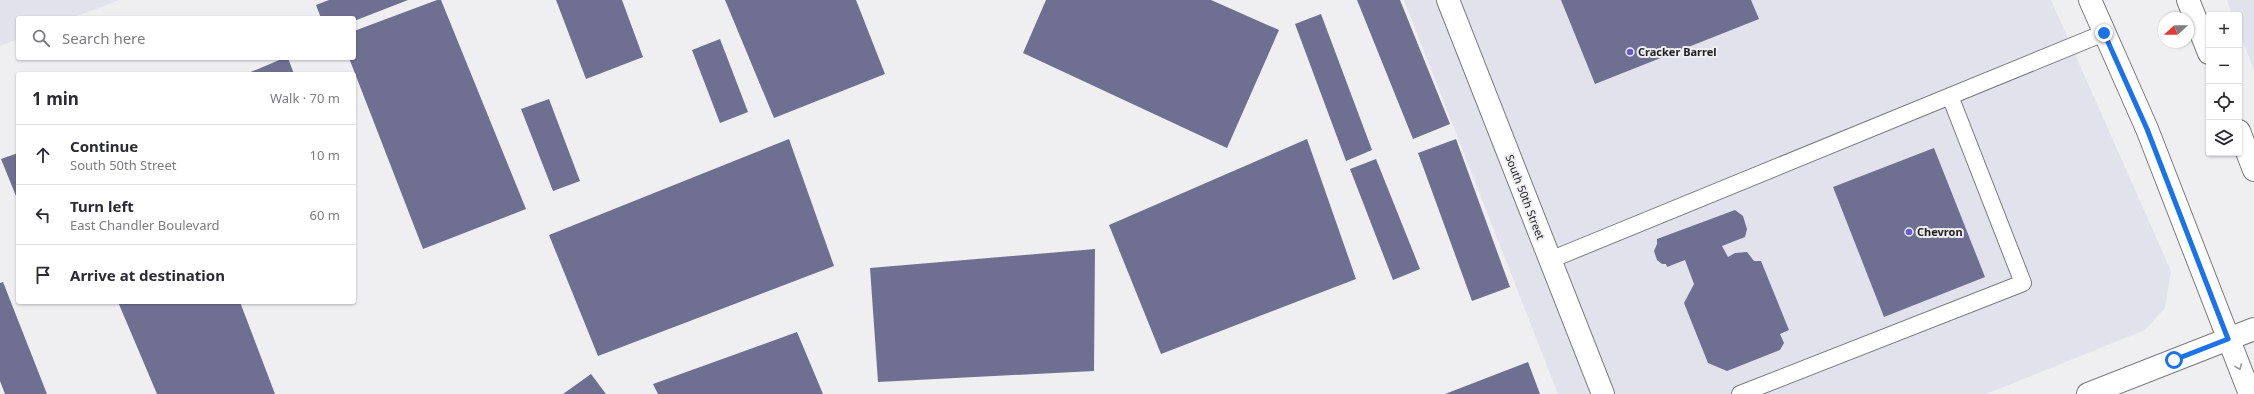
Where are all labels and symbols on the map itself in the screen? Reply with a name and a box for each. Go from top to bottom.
north arrow [2158,12,2194,48]
route end [2095,24,2113,42]
place label: Cracker Barrel [1638,44,1717,59]
marker: Cracker Barrel [1625,47,1635,57]
street label: South 50th Street [1502,152,1549,242]
place label: Chevron [1917,224,1963,239]
marker: Chevron [1904,227,1914,237]
route start [2165,351,2183,369]
one-way arrow [2234,363,2242,370]

